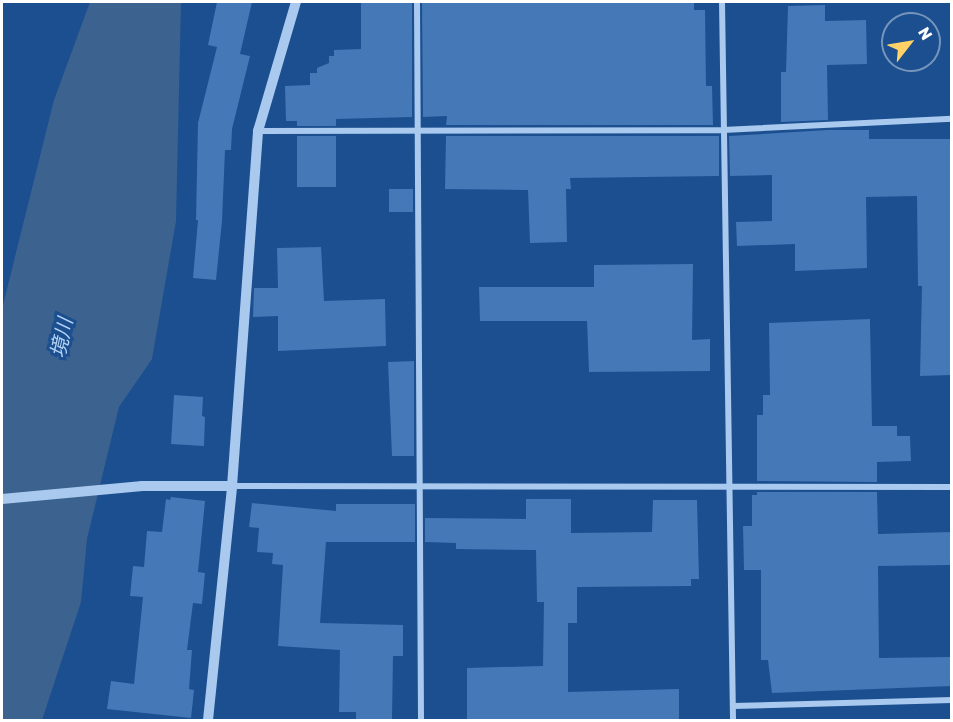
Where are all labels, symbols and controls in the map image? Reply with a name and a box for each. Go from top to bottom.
north arrow [881,12,941,72]
text: N [914,24,936,43]
water label: 境川 [46,316,78,360]

